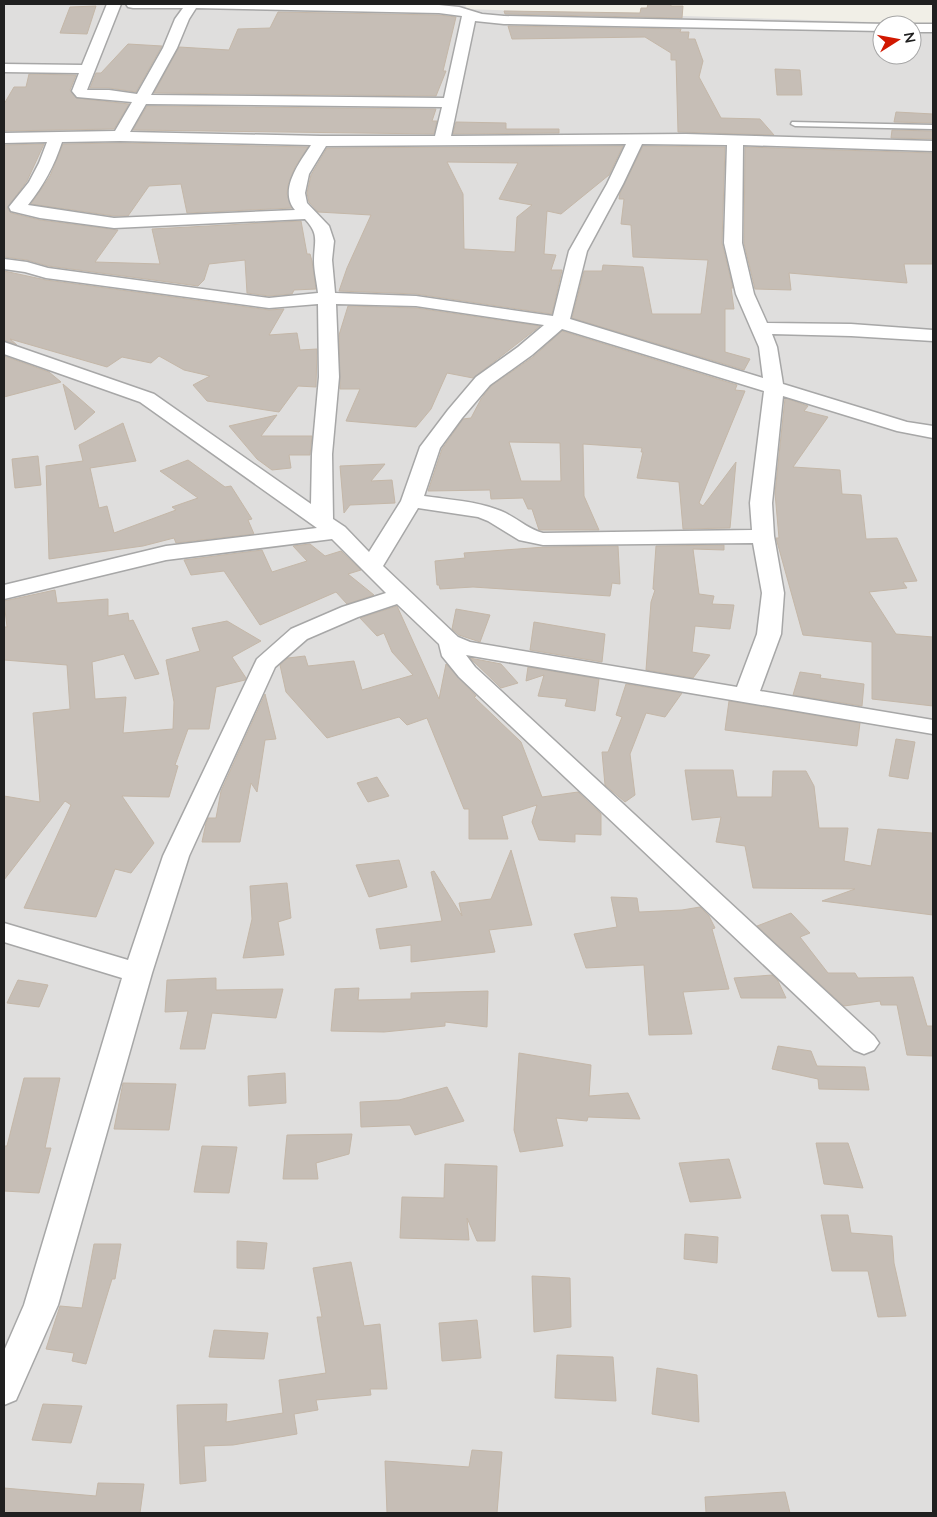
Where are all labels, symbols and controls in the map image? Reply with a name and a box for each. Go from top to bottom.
north arrow [872,15,922,65]
text: N [901,31,920,44]

